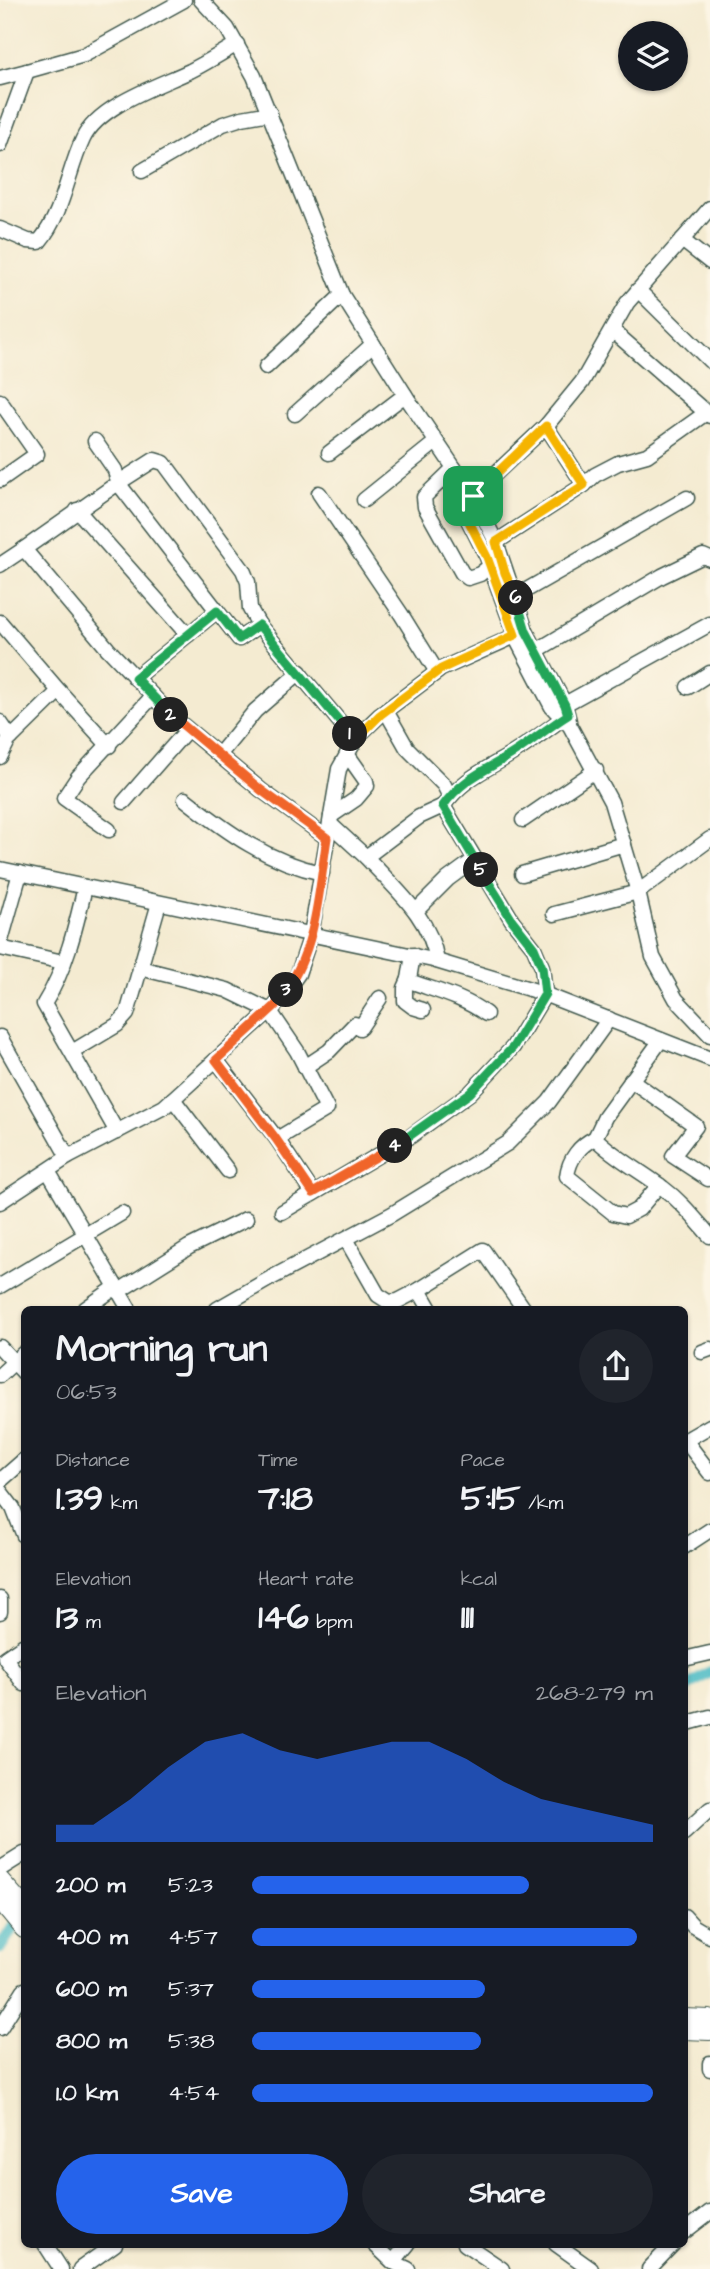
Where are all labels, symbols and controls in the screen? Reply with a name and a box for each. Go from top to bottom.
map controls [618,21,688,91]
button: layers [618,21,688,91]
pin [443,466,503,526]
icon: arrive [454,477,492,515]
pin: 6 [498,580,534,616]
text: 6 [510,584,521,611]
pin: 2 [154,698,188,732]
text: 2 [165,701,176,728]
pin: 1 [332,716,368,752]
text: 1 [348,720,351,747]
pin: 5 [463,852,498,888]
text: 5 [474,856,487,883]
pin: 3 [268,972,304,1007]
text: 3 [281,976,290,1003]
pin: 4 [378,1128,412,1164]
text: 4 [388,1132,401,1159]
text: Morning run [56,1324,268,1376]
button: share [579,1329,653,1403]
text: 06:53 [56,1376,117,1408]
text: Distance [56,1447,130,1474]
text: Time [258,1447,298,1474]
text: Pace [461,1447,505,1474]
text: 1.39 [56,1474,103,1523]
text: 7:18 [258,1474,313,1523]
text: 5:15 [461,1474,521,1523]
text: km [103,1490,137,1517]
text: /km [521,1490,563,1517]
text: Elevation [56,1566,131,1593]
text: Heart rate [258,1566,354,1593]
text: kcal [461,1566,497,1593]
text: 13 [56,1593,78,1642]
text: 146 [258,1593,309,1642]
text: 111 [461,1593,474,1642]
text: m [78,1609,101,1636]
text: bpm [309,1609,352,1636]
text: Elevation [56,1677,147,1709]
text: 268–279 m [536,1677,653,1709]
text: 200 m [56,1869,125,1901]
text: 5:23 [168,1869,213,1901]
text: 400 m [56,1921,128,1953]
text: 4:57 [168,1921,218,1953]
text: 600 m [56,1973,127,2005]
text: 5:37 [168,1973,214,2005]
text: 800 m [56,2025,127,2057]
text: 5:38 [168,2025,215,2057]
text: 1.0 km [56,2077,118,2109]
text: 4:54 [168,2077,219,2109]
button: Save [56,2154,348,2234]
button: Share [362,2154,653,2234]

